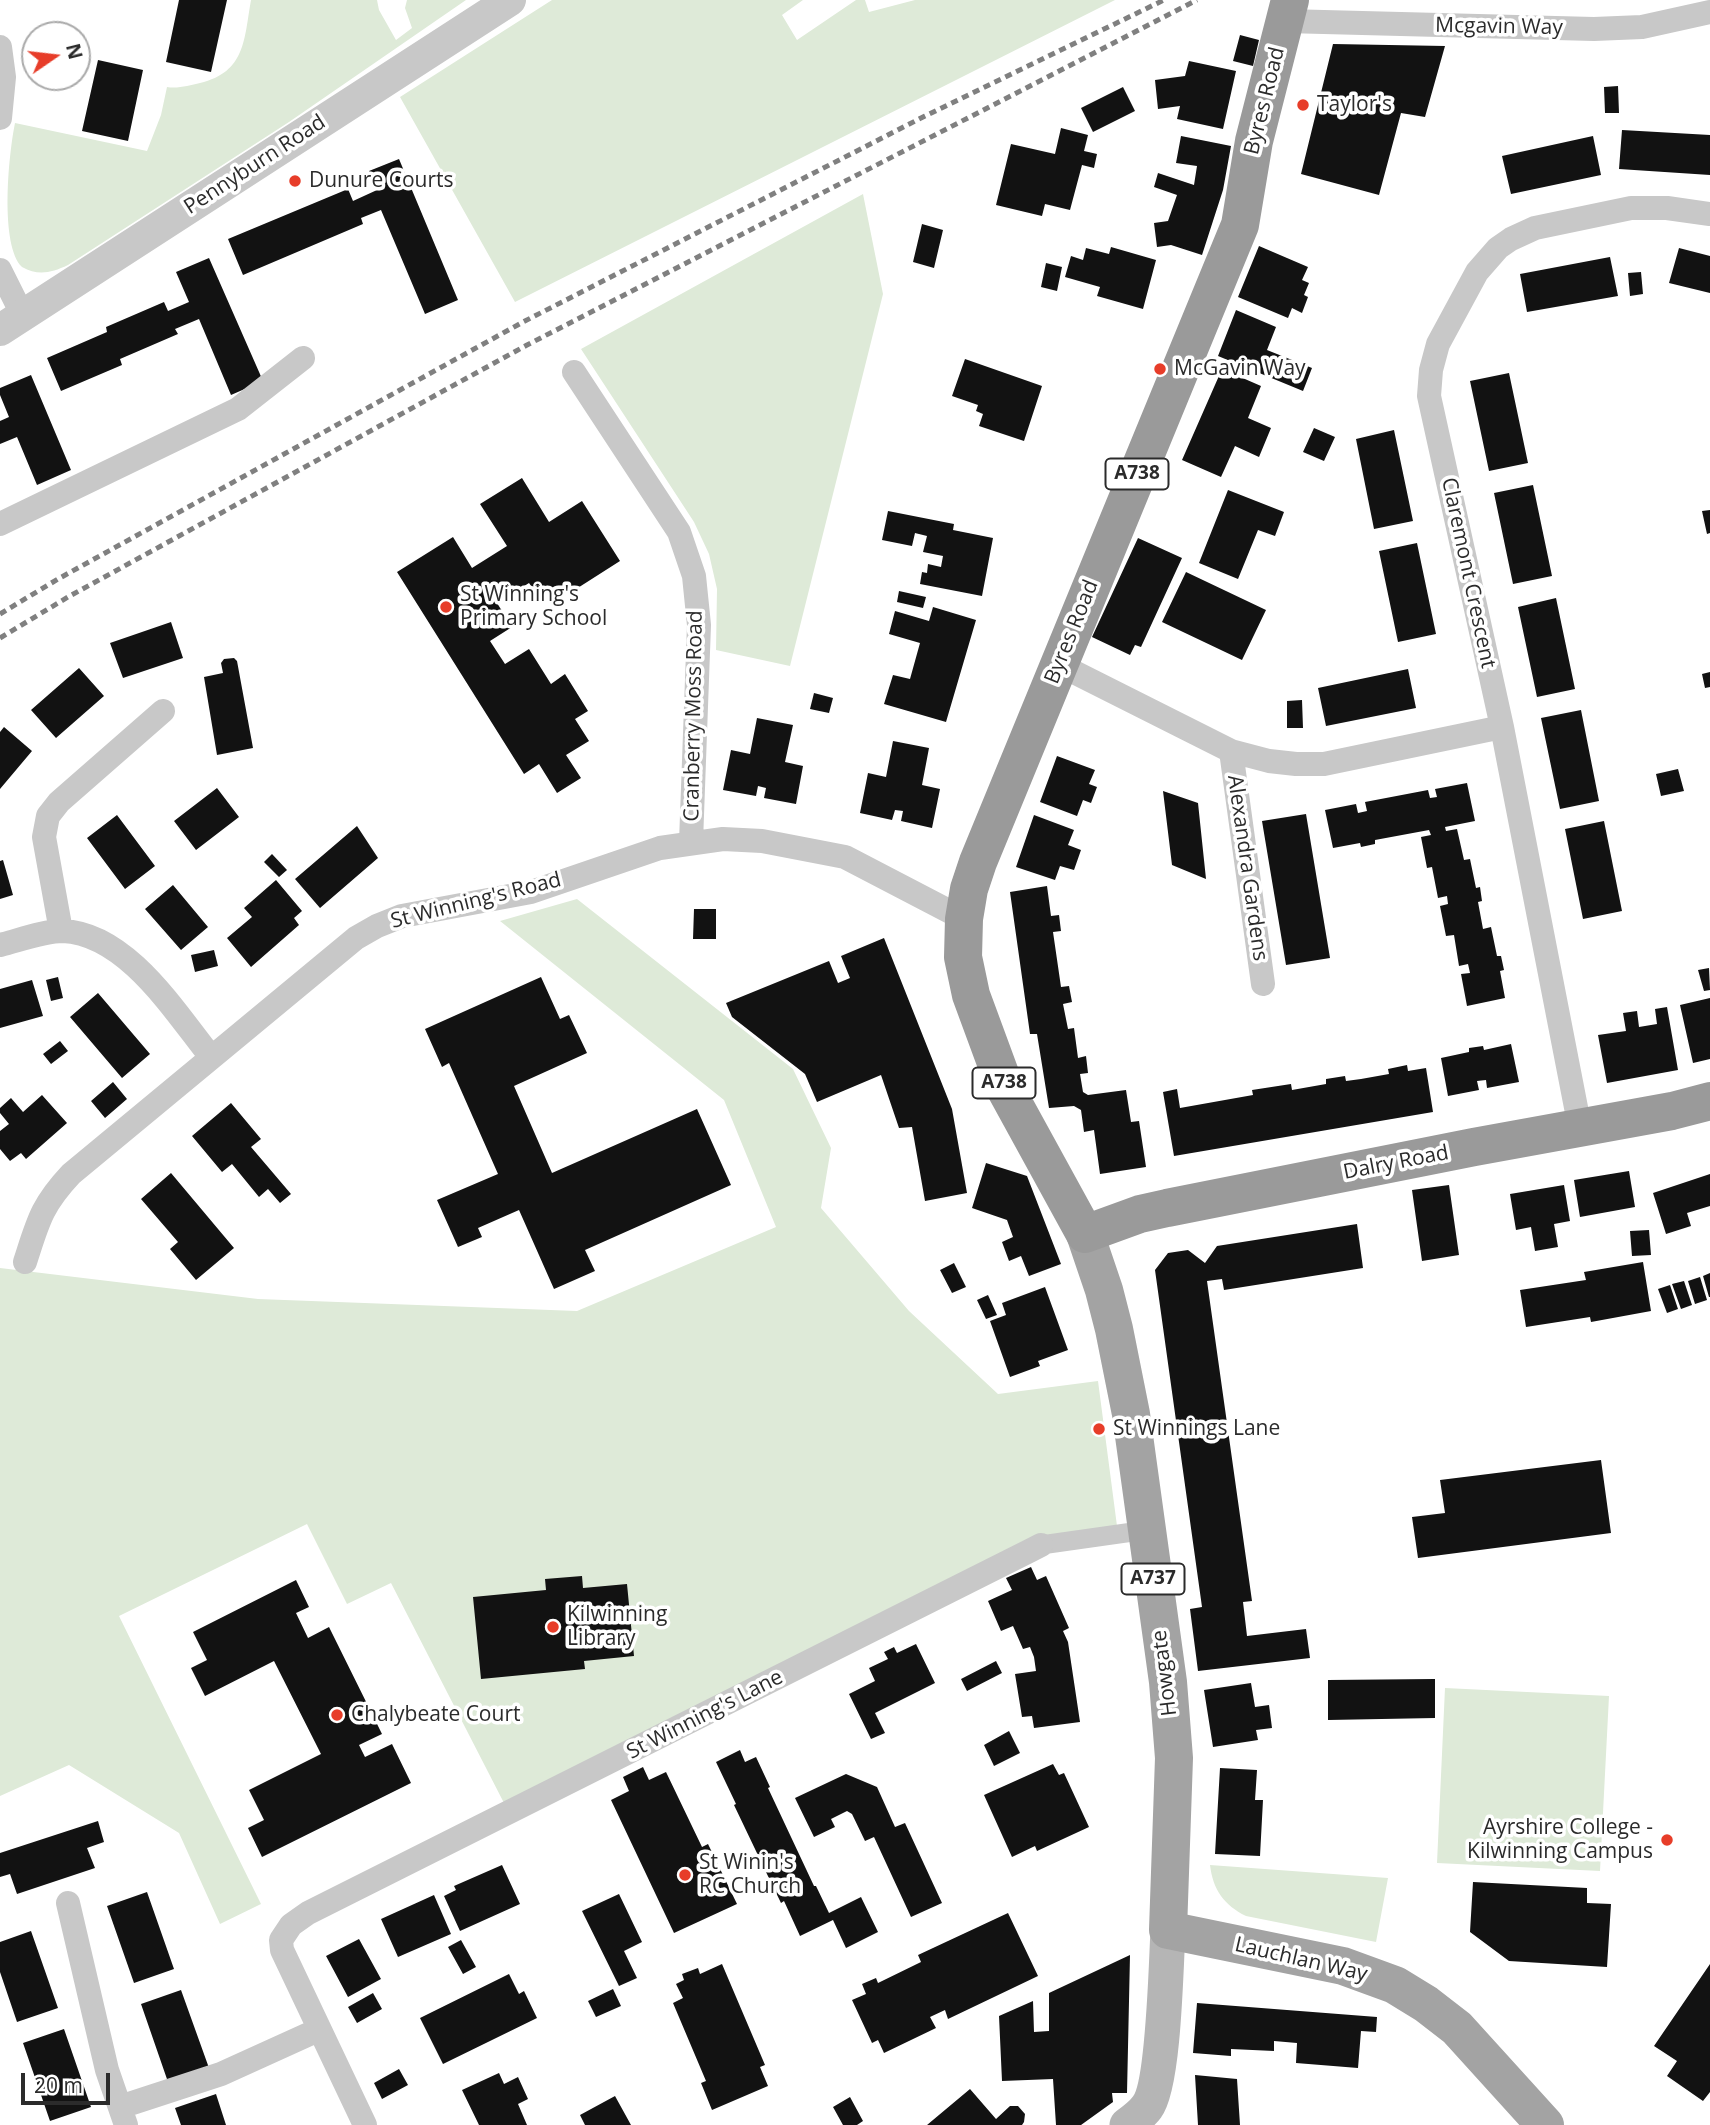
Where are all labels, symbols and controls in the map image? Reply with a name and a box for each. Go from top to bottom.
street label: Mcgavin Way [1435,13,1563,41]
north arrow [21,21,91,91]
text: N [60,41,89,62]
street label: Byres Road [1239,45,1291,157]
place label: Taylor's [1317,92,1392,118]
marker: Taylor's [1295,97,1311,113]
street label: Pennyburn Road [180,110,330,220]
place label: Dunure Courts [309,168,454,194]
marker: Dunure Courts [287,173,303,189]
place label: McGavin Way [1174,356,1306,382]
marker: McGavin Way [1152,361,1168,377]
road number: A738 [1106,458,1168,489]
street label: Claremont Crescent [1435,475,1501,671]
street label: Byres Road [1040,576,1104,688]
place label: St Winning's Primary School [460,582,607,632]
marker: St Winning's Primary School [438,599,454,615]
street label: Cranberry Moss Road [680,610,708,822]
street label: Alexandra Gardens [1221,773,1273,963]
street label: St Winning's Road [388,868,564,934]
road number: A738 [972,1068,1036,1098]
street label: Dalry Road [1341,1140,1451,1186]
place label: St Winnings Lane [1113,1416,1280,1442]
marker: St Winnings Lane [1091,1421,1107,1437]
road number: A737 [1122,1564,1184,1595]
place label: Kilwinning Library [567,1602,667,1652]
marker: Kilwinning Library [545,1619,561,1635]
street label: Howgate [1147,1628,1183,1718]
street label: St Winning's Lane [623,1665,787,1765]
place label: Chalybeate Court [351,1702,520,1728]
marker: Chalybeate Court [329,1707,345,1723]
place label: Ayrshire College - Kilwinning Campus [1467,1815,1653,1865]
marker: Ayrshire College - Kilwinning Campus [1659,1832,1675,1848]
place label: St Winin's RC Church [699,1850,801,1900]
marker: St Winin's RC Church [677,1867,693,1883]
street label: Lauchlan Way [1232,1933,1370,1987]
scale bar [24,2058,114,2102]
text: 20 m [34,2071,83,2099]

